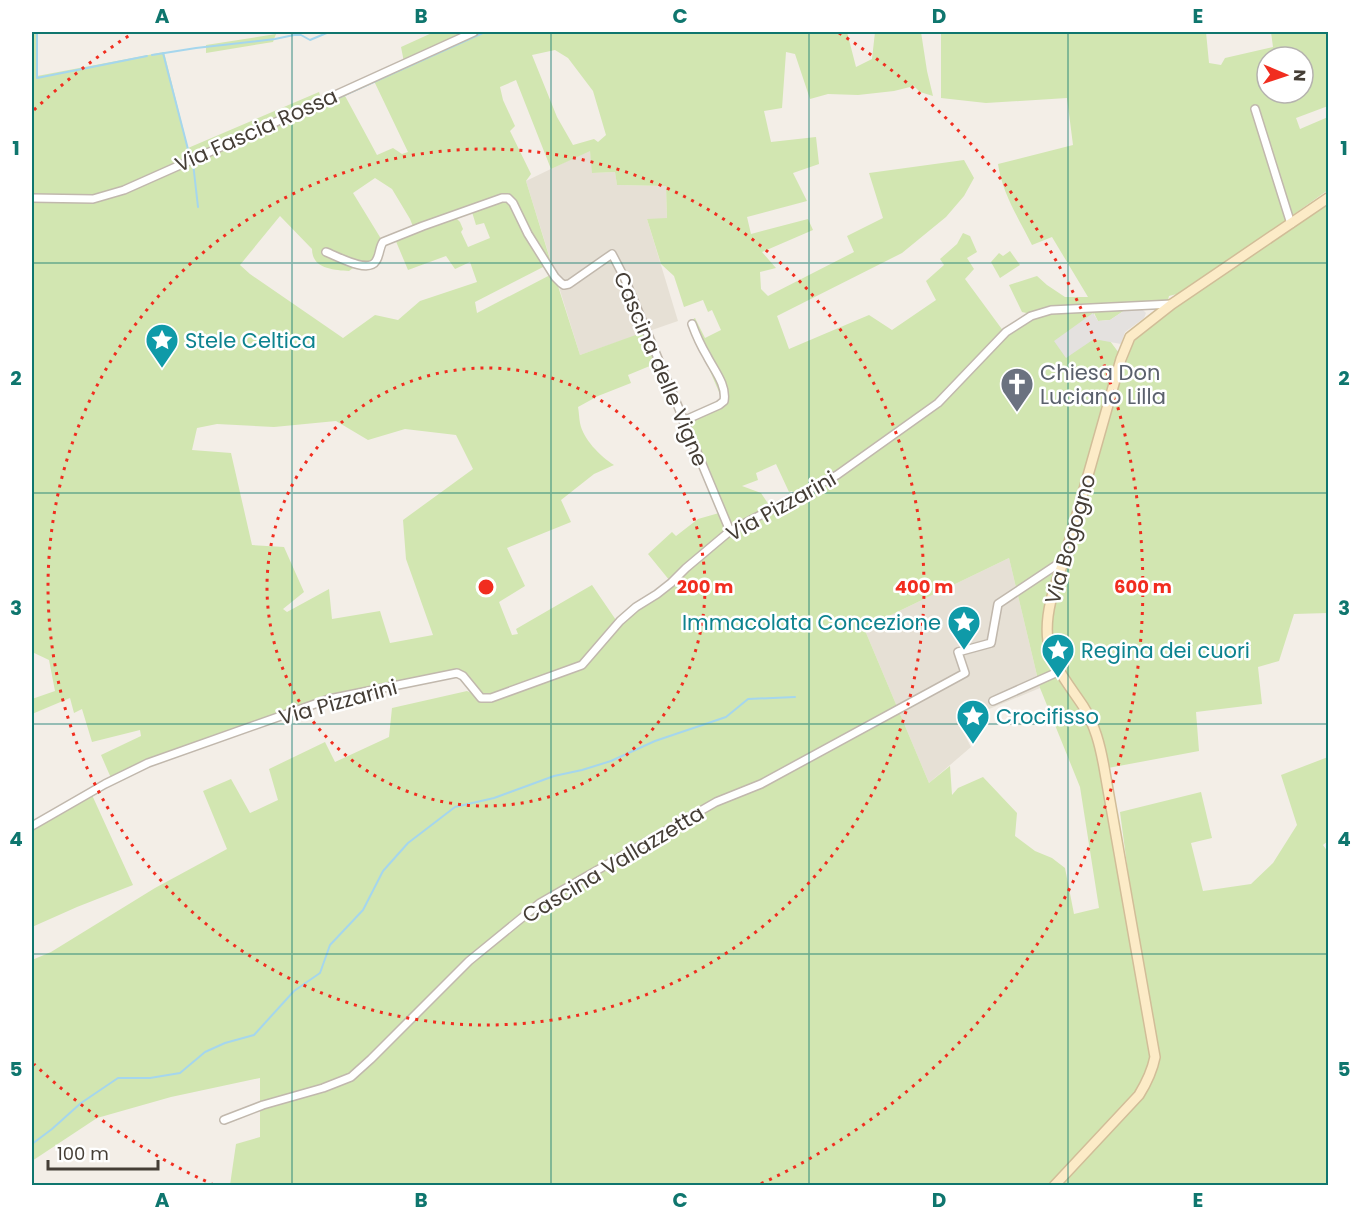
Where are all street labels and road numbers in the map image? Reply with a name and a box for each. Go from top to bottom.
street label: Via Fascia Rossa [170,81,342,179]
street label: Cascina delle Vigne [607,267,715,471]
street label: Via Pizzarini [721,464,841,548]
street label: Via Bogogno [1038,471,1102,607]
street label: Via Pizzarini [276,672,400,732]
street label: Cascina Vallazzetta [517,798,709,930]

